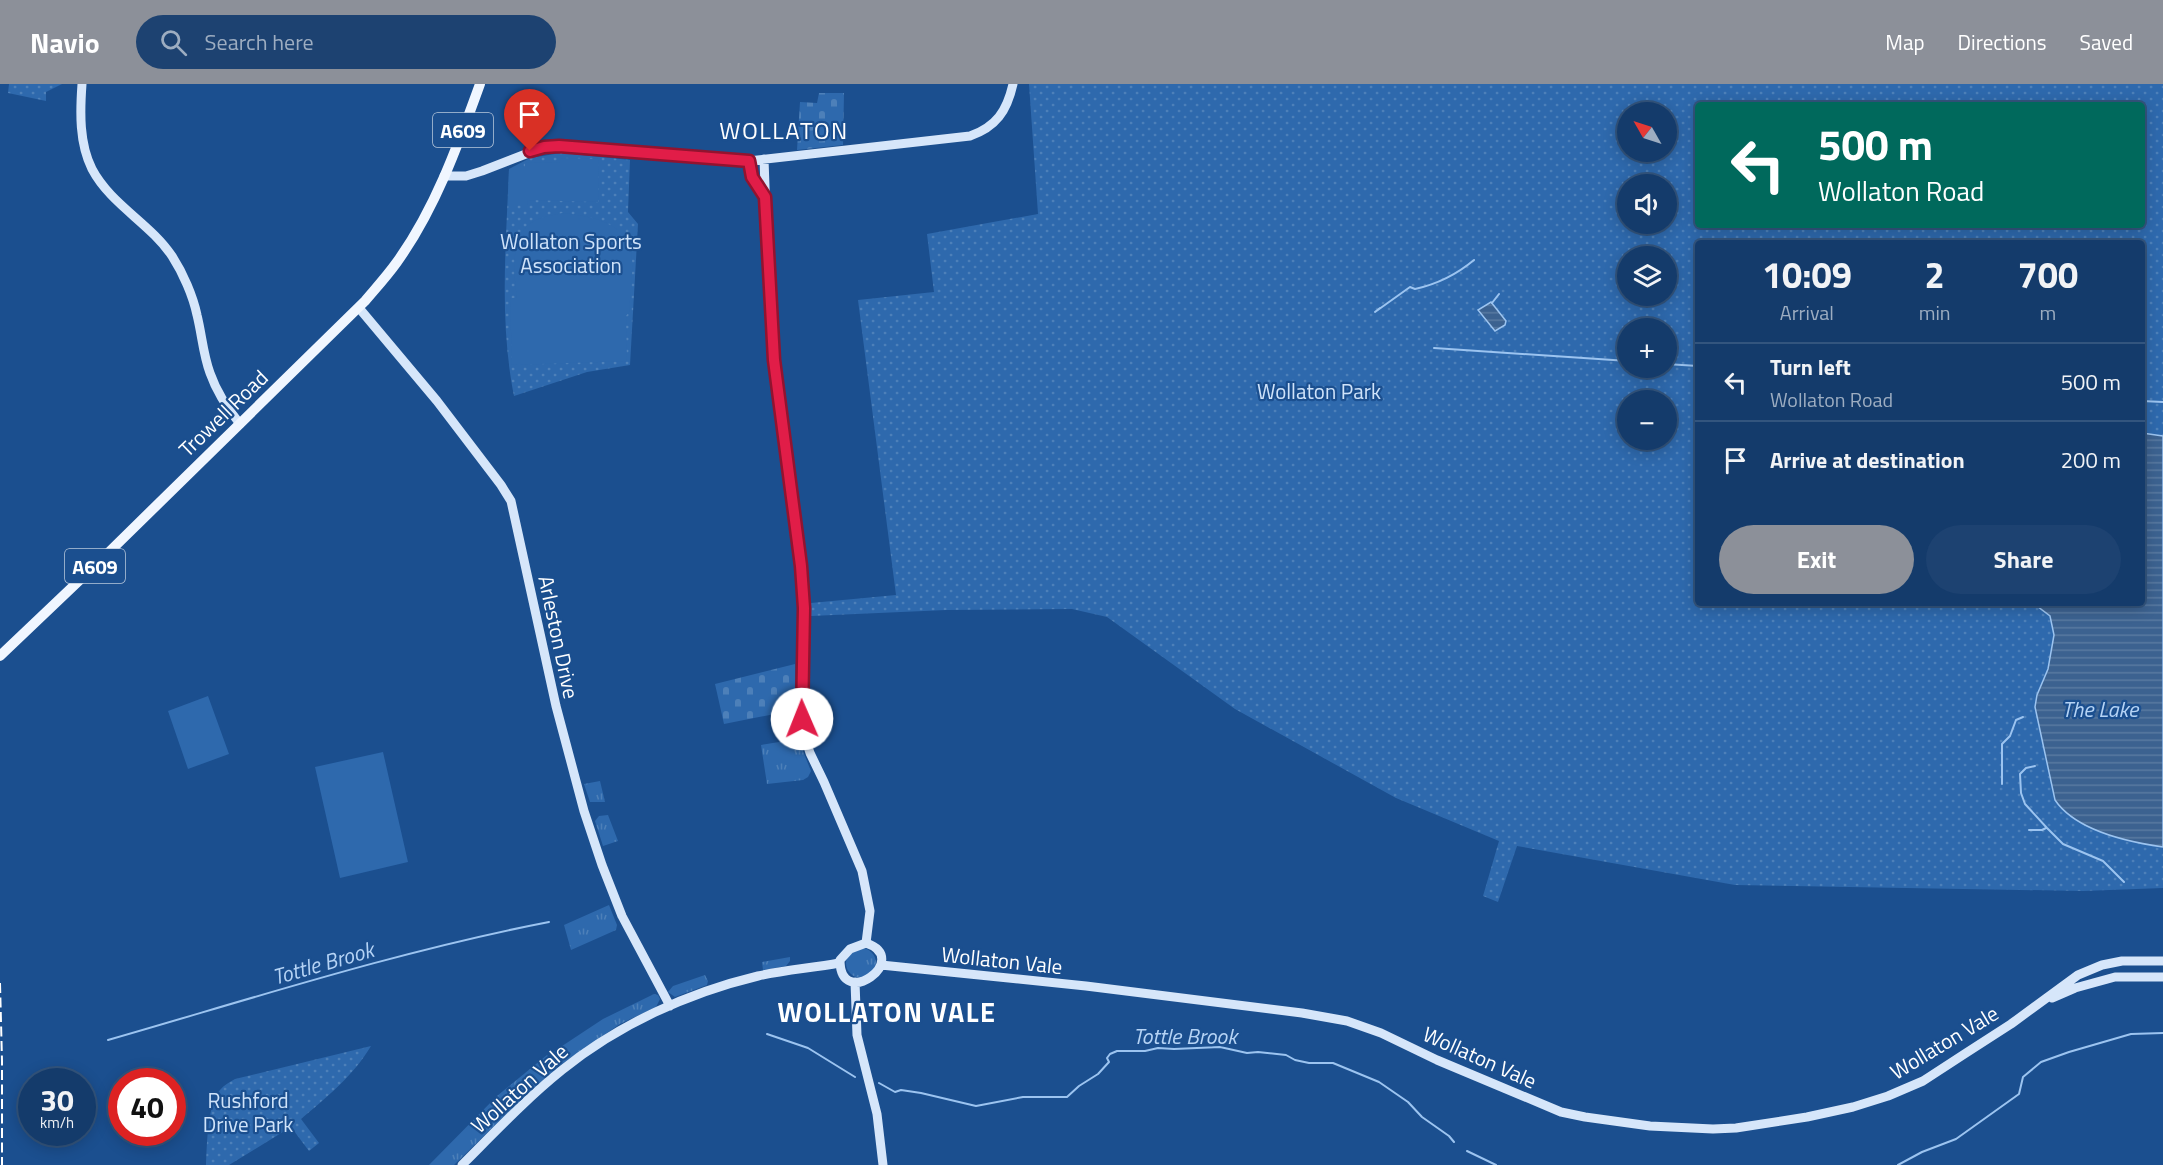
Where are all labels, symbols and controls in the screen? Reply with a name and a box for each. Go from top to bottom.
search box [136,15,556,69]
text: Navio [30,21,100,64]
text: Search here [205,25,314,59]
icon: search [157,26,190,59]
text: Map [1885,26,1925,58]
text: Directions [1958,26,2047,58]
text: Saved [2080,26,2133,58]
pin [504,89,555,151]
icon: arrive [513,98,546,131]
north arrow [1617,102,1677,162]
map controls [1617,102,1677,450]
district label: WOLLATON [719,112,849,148]
text: 500 m [1818,112,1933,176]
road number: A609 [433,113,493,147]
icon: left [1719,126,1797,204]
text: Wollaton Road [1818,170,1984,211]
button: sound [1617,174,1677,234]
park label: Wollaton Sports Association [500,225,642,281]
button: layers [1617,246,1677,306]
text: 10:09 [1762,247,1852,302]
text: 2 [1925,247,1945,302]
text: 700 [2018,247,2078,302]
text: Arrival [1780,297,1834,328]
text: min [1919,297,1951,328]
text: m [2039,297,2056,328]
button: + [1617,318,1677,378]
text: Turn left [1770,350,1851,384]
street label: Trowell Road [171,362,275,464]
text: 500 m [2061,365,2121,399]
icon: left [1719,366,1752,399]
park label: Wollaton Park [1257,375,1381,407]
text: Wollaton Road [1770,384,1893,415]
button: − [1617,390,1677,450]
text: Arrive at destination [1770,443,1965,477]
text: 200 m [2061,443,2121,477]
icon: arrive [1719,444,1752,477]
button: Exit [1719,525,1914,594]
button: Share [1926,525,2121,594]
road number: A609 [65,549,125,583]
street label: Arleston Drive [530,572,588,702]
position arrow [770,687,834,751]
water label: The Lake [2062,692,2140,726]
water label: Tottle Brook [268,932,380,994]
street label: Wollaton Vale [940,938,1064,982]
district label: WOLLATON VALE [778,991,996,1032]
street label: Wollaton Vale [1884,997,2004,1087]
street label: Wollaton Vale [1418,1018,1542,1096]
water label: Tottle Brook [1133,1019,1239,1053]
street label: Wollaton Vale [463,1035,575,1141]
speed limit sign: 40 [108,1068,186,1146]
text: 30 [40,1077,74,1123]
park label: Rushford Drive Park [203,1084,293,1140]
text: km/h [40,1111,74,1134]

